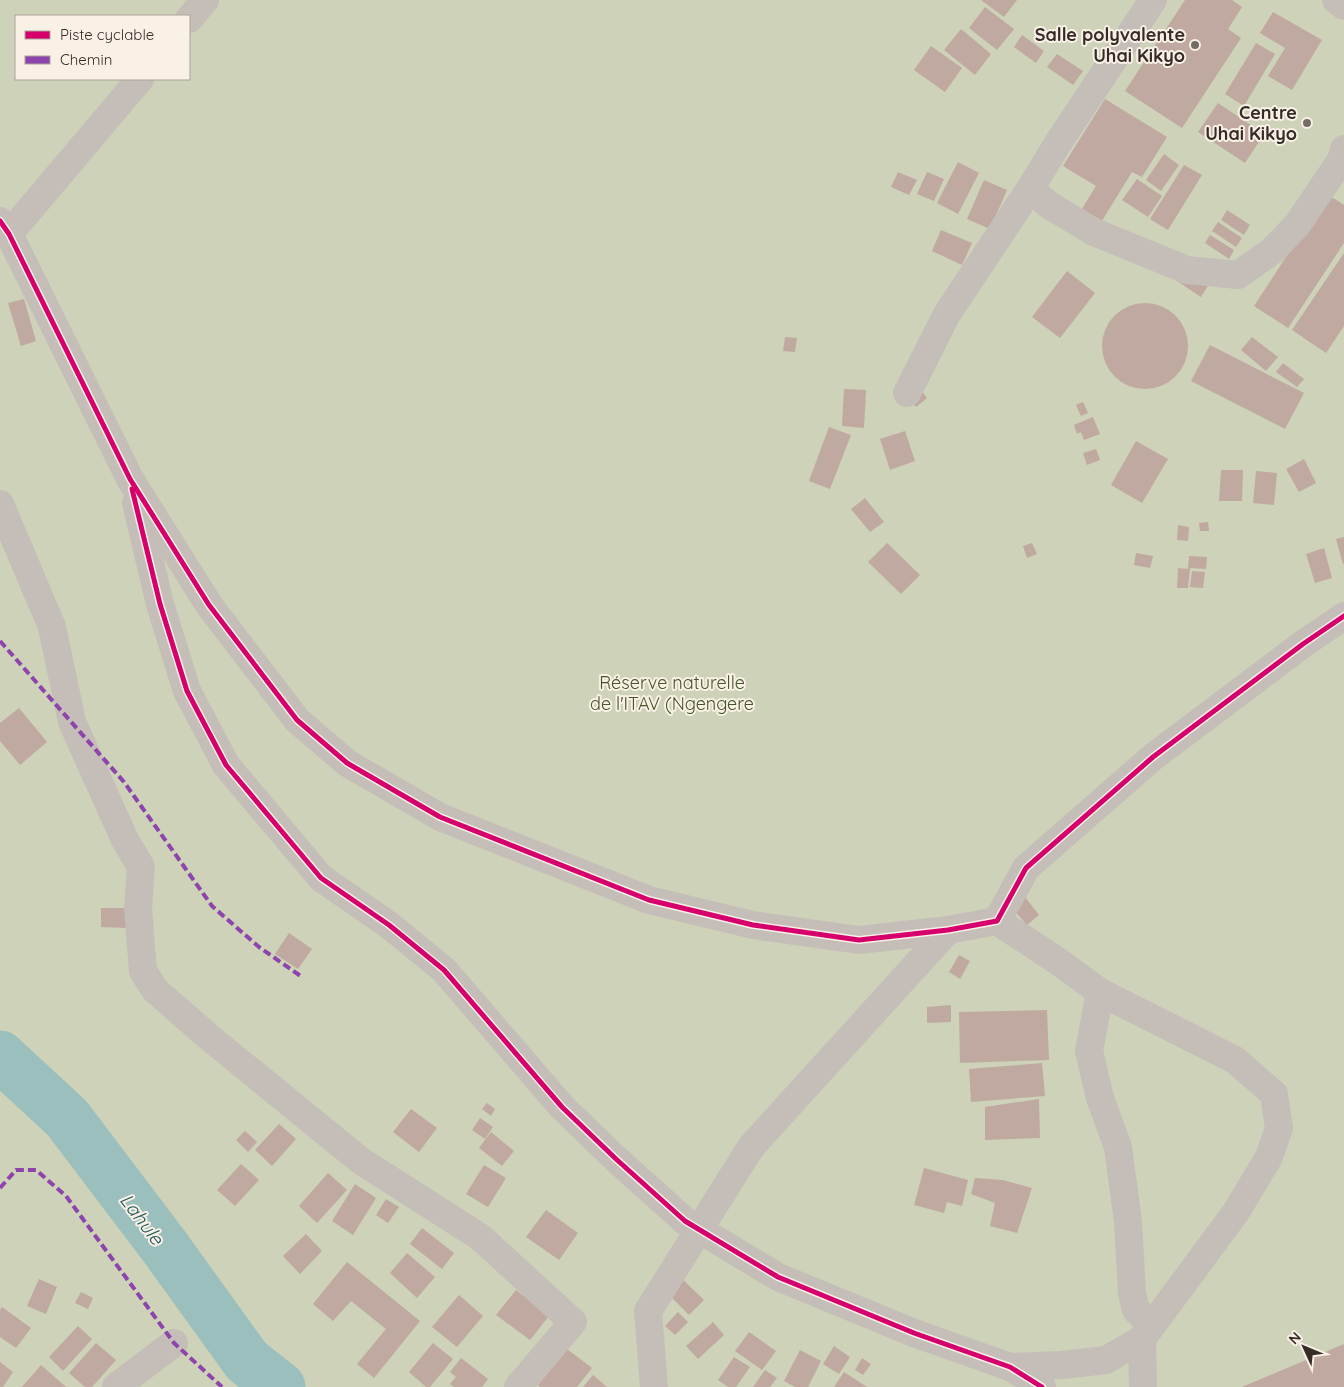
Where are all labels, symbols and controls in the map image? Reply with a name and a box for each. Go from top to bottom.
legend [15,15,190,80]
place label: Salle polyvalente Uhai Kikyo [1035,23,1185,67]
text: Piste cyclable [60,25,154,44]
marker: Salle polyvalente Uhai Kikyo [1189,39,1201,51]
text: Chemin [60,50,112,69]
place label: Centre Uhai Kikyo [1205,101,1297,145]
marker: Centre Uhai Kikyo [1301,117,1313,129]
park label: Réserve naturelle de l'ITAV (Ngengere [590,671,754,715]
water label: Lahule [115,1189,170,1250]
north arrow [1279,1322,1329,1372]
text: N [1285,1328,1305,1348]

